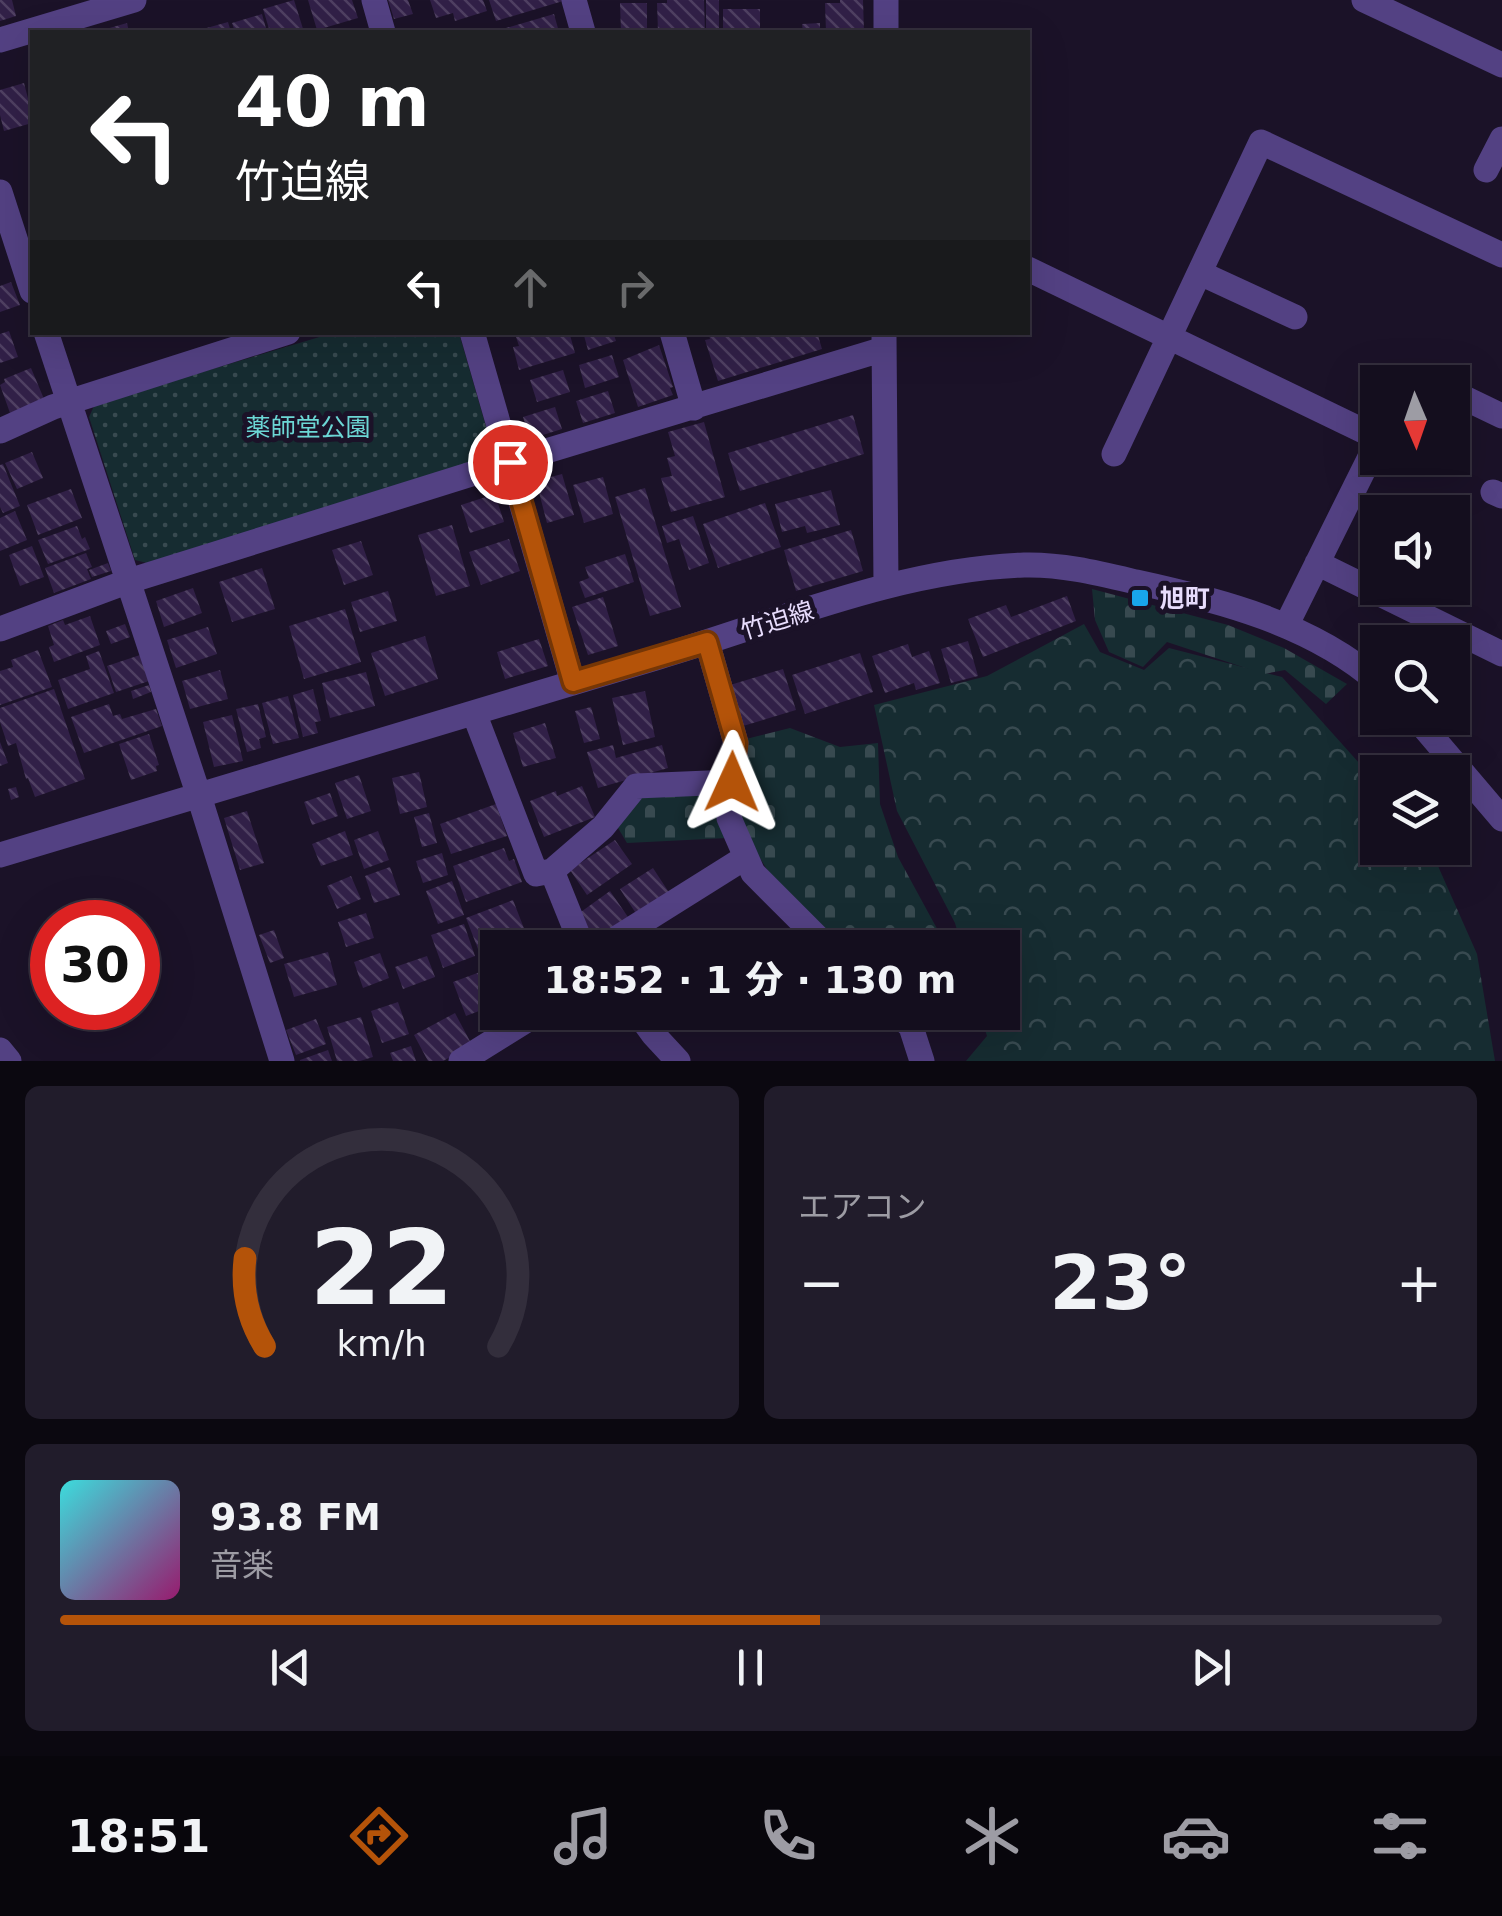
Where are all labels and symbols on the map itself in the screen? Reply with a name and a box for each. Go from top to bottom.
north arrow [1360,365,1470,475]
park label: 薬師堂公園 [245,413,371,442]
pin [468,420,553,505]
place label: 旭町 [1160,584,1210,613]
marker: 旭町 [1129,587,1151,609]
street label: 竹迫線 [737,596,817,645]
position arrow [680,730,784,834]
speed limit sign: 30 [30,900,160,1030]

